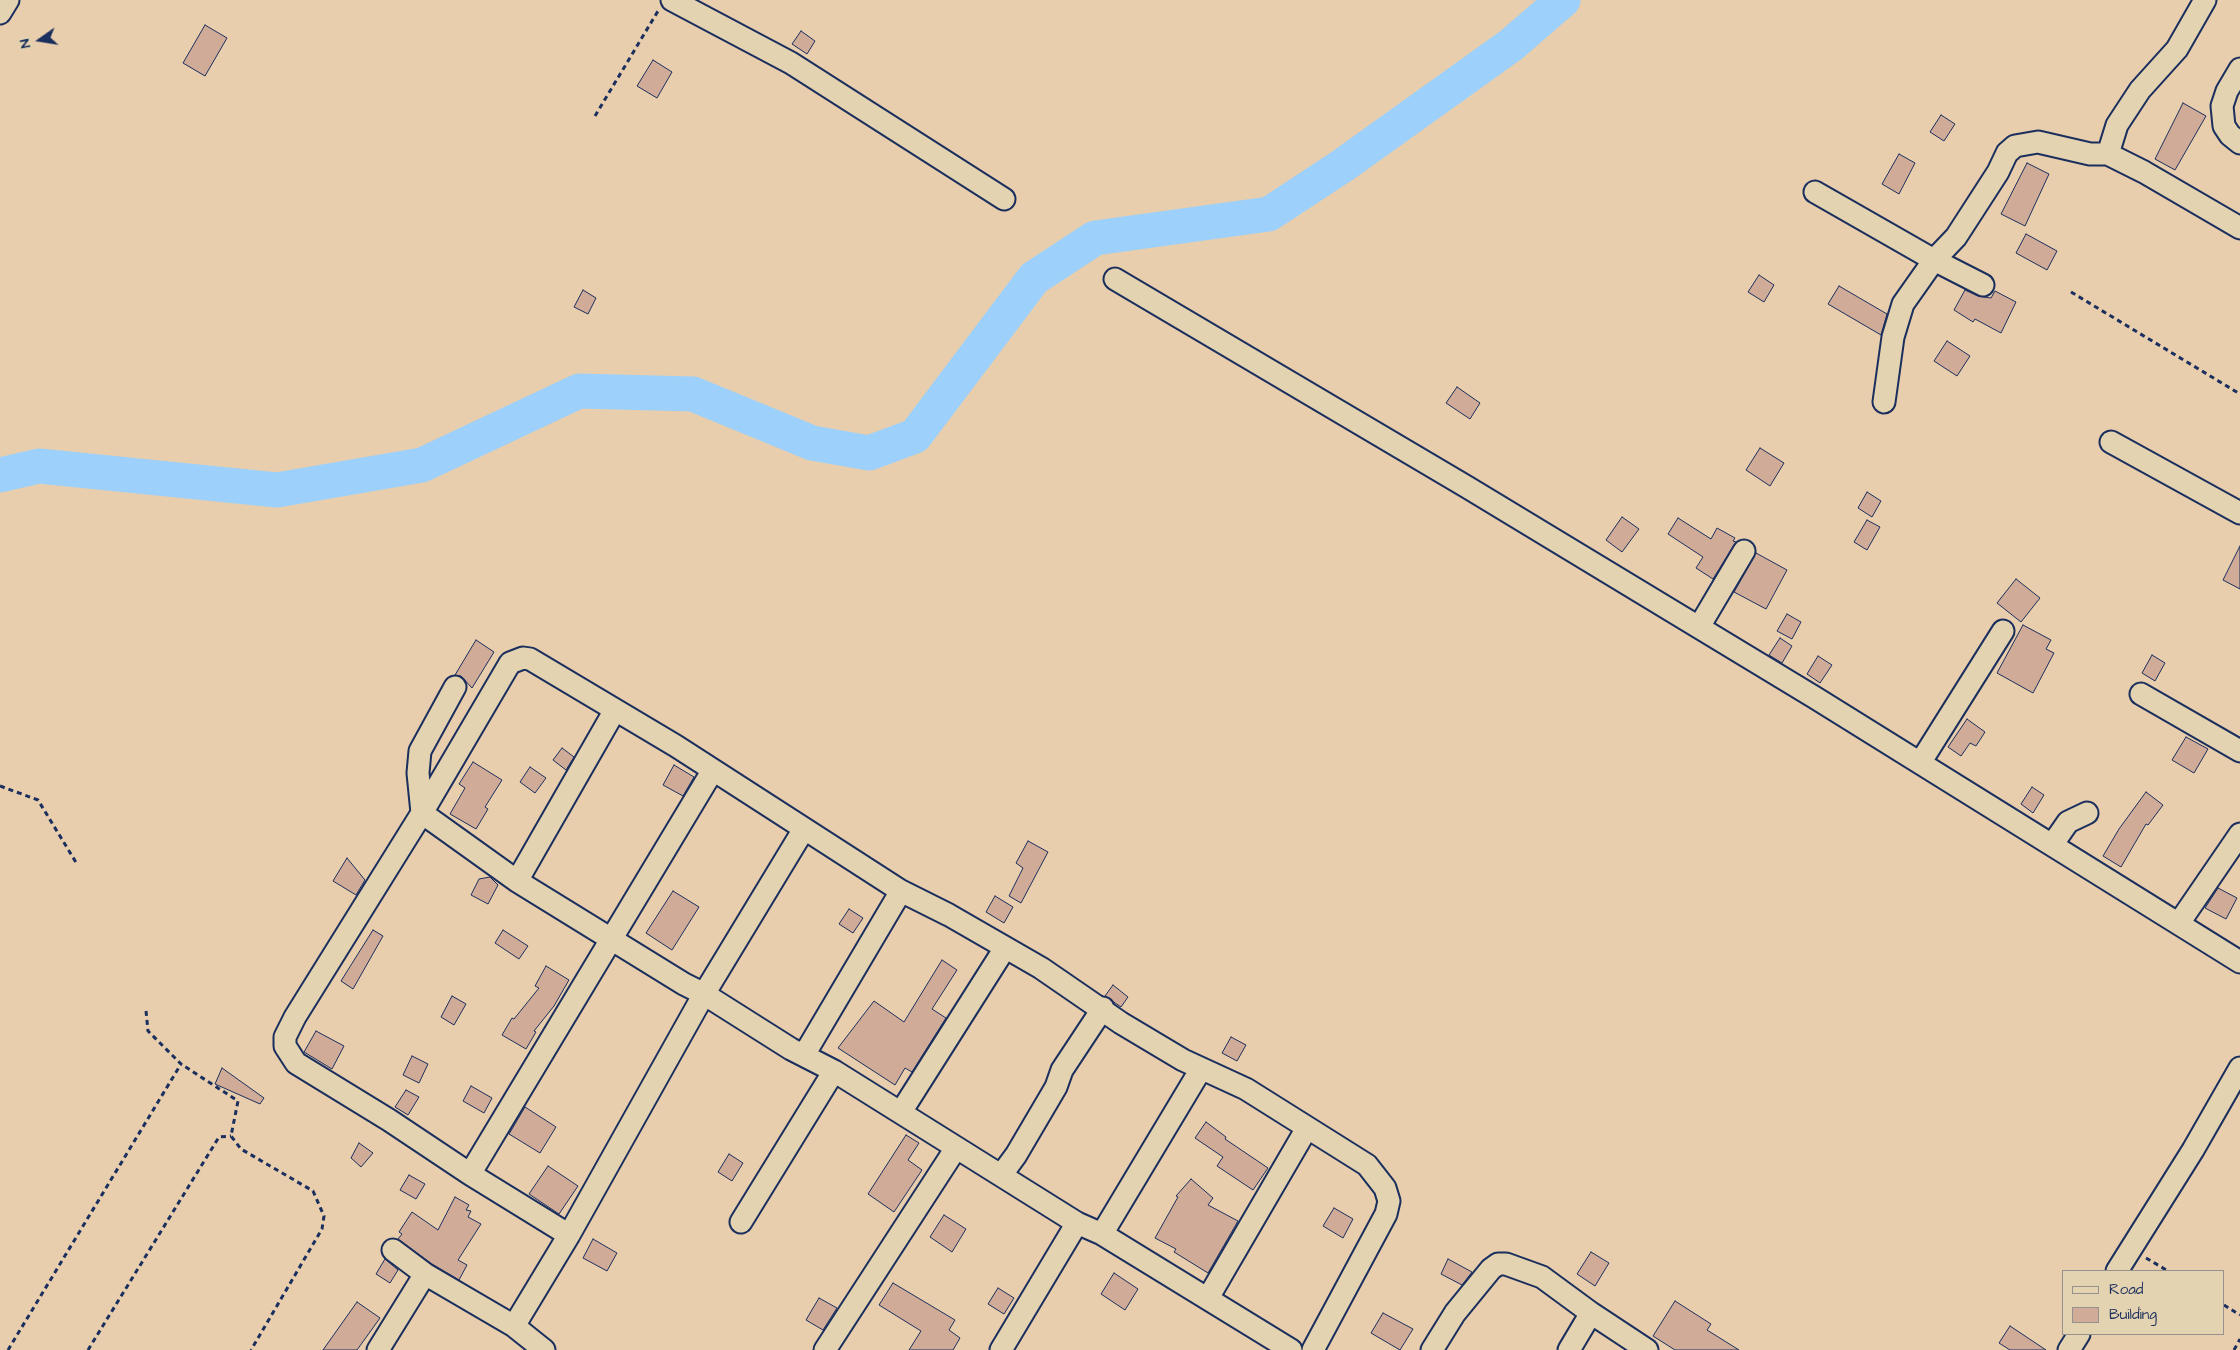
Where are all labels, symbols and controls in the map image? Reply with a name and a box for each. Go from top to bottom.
north arrow [15,15,65,65]
text: N [15,37,36,50]
legend [2062,1270,2225,1335]
text: Road [2109,1279,2143,1300]
text: Building [2109,1304,2157,1325]

